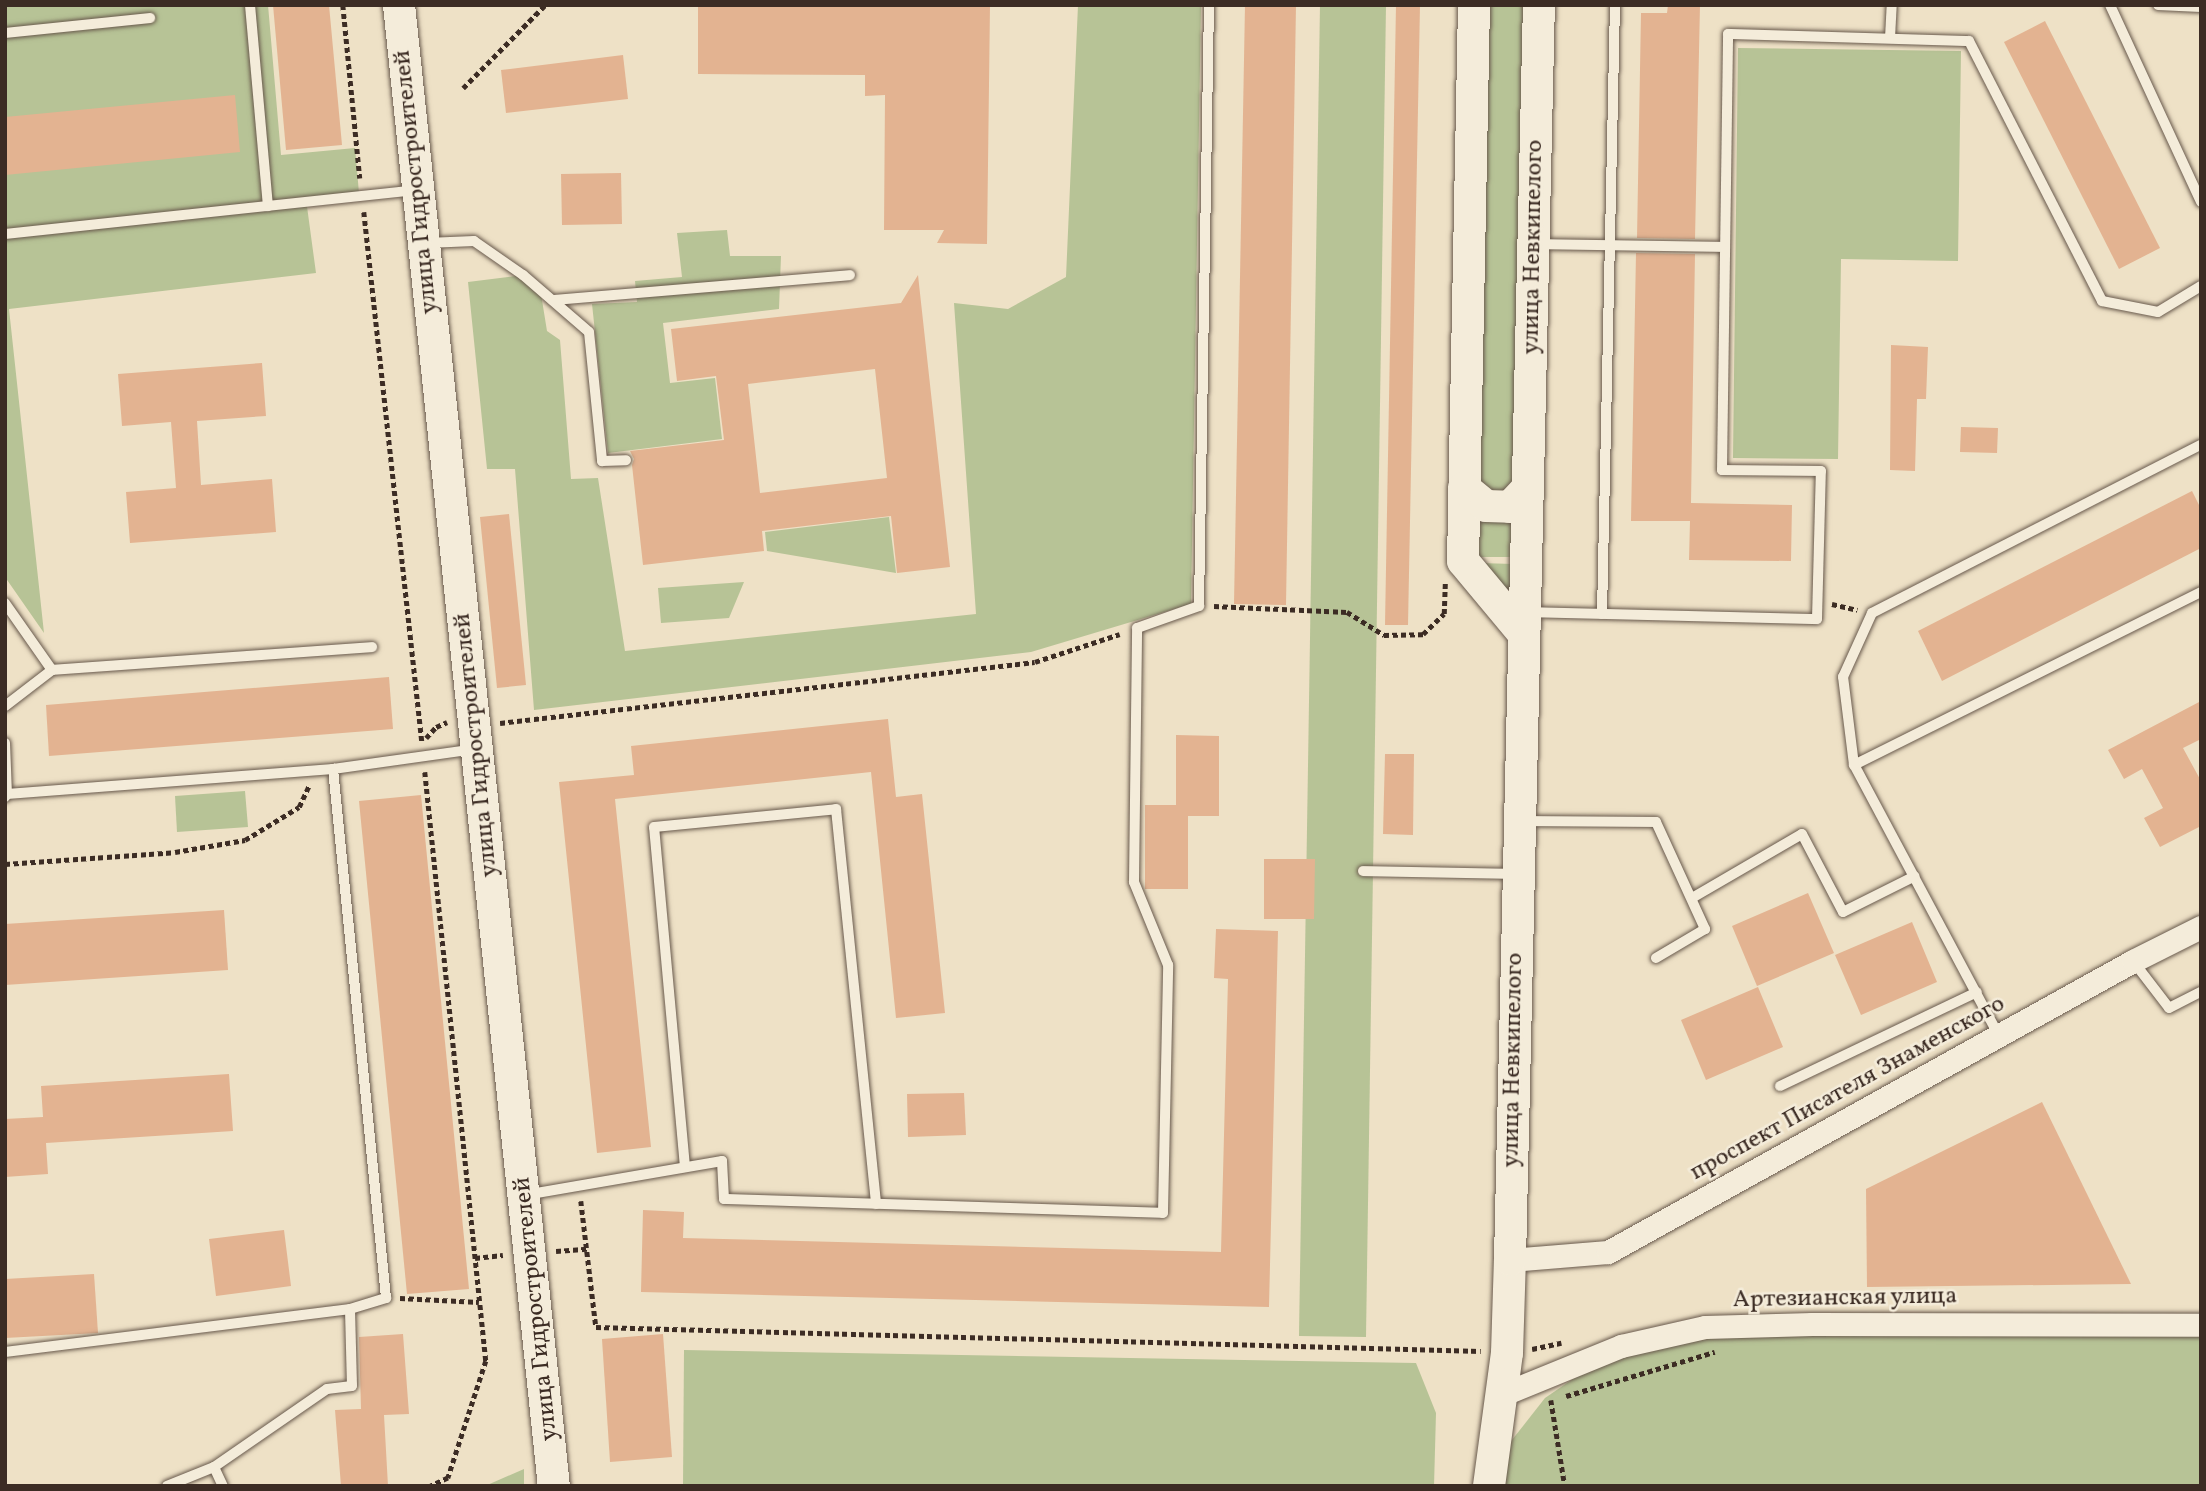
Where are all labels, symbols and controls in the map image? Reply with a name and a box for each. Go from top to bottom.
street label: улица Гидростроителей [389,49,445,315]
street label: улица Невкипелого [1518,139,1550,355]
street label: улица Гидростроителей [449,612,505,878]
street label: улица Невкипелого [1498,952,1530,1168]
street label: проспект Писателя Знаменского [1685,990,2011,1188]
street label: улица Гидростроителей [509,1176,565,1442]
street label: Артезианская улица [1732,1283,1958,1315]

